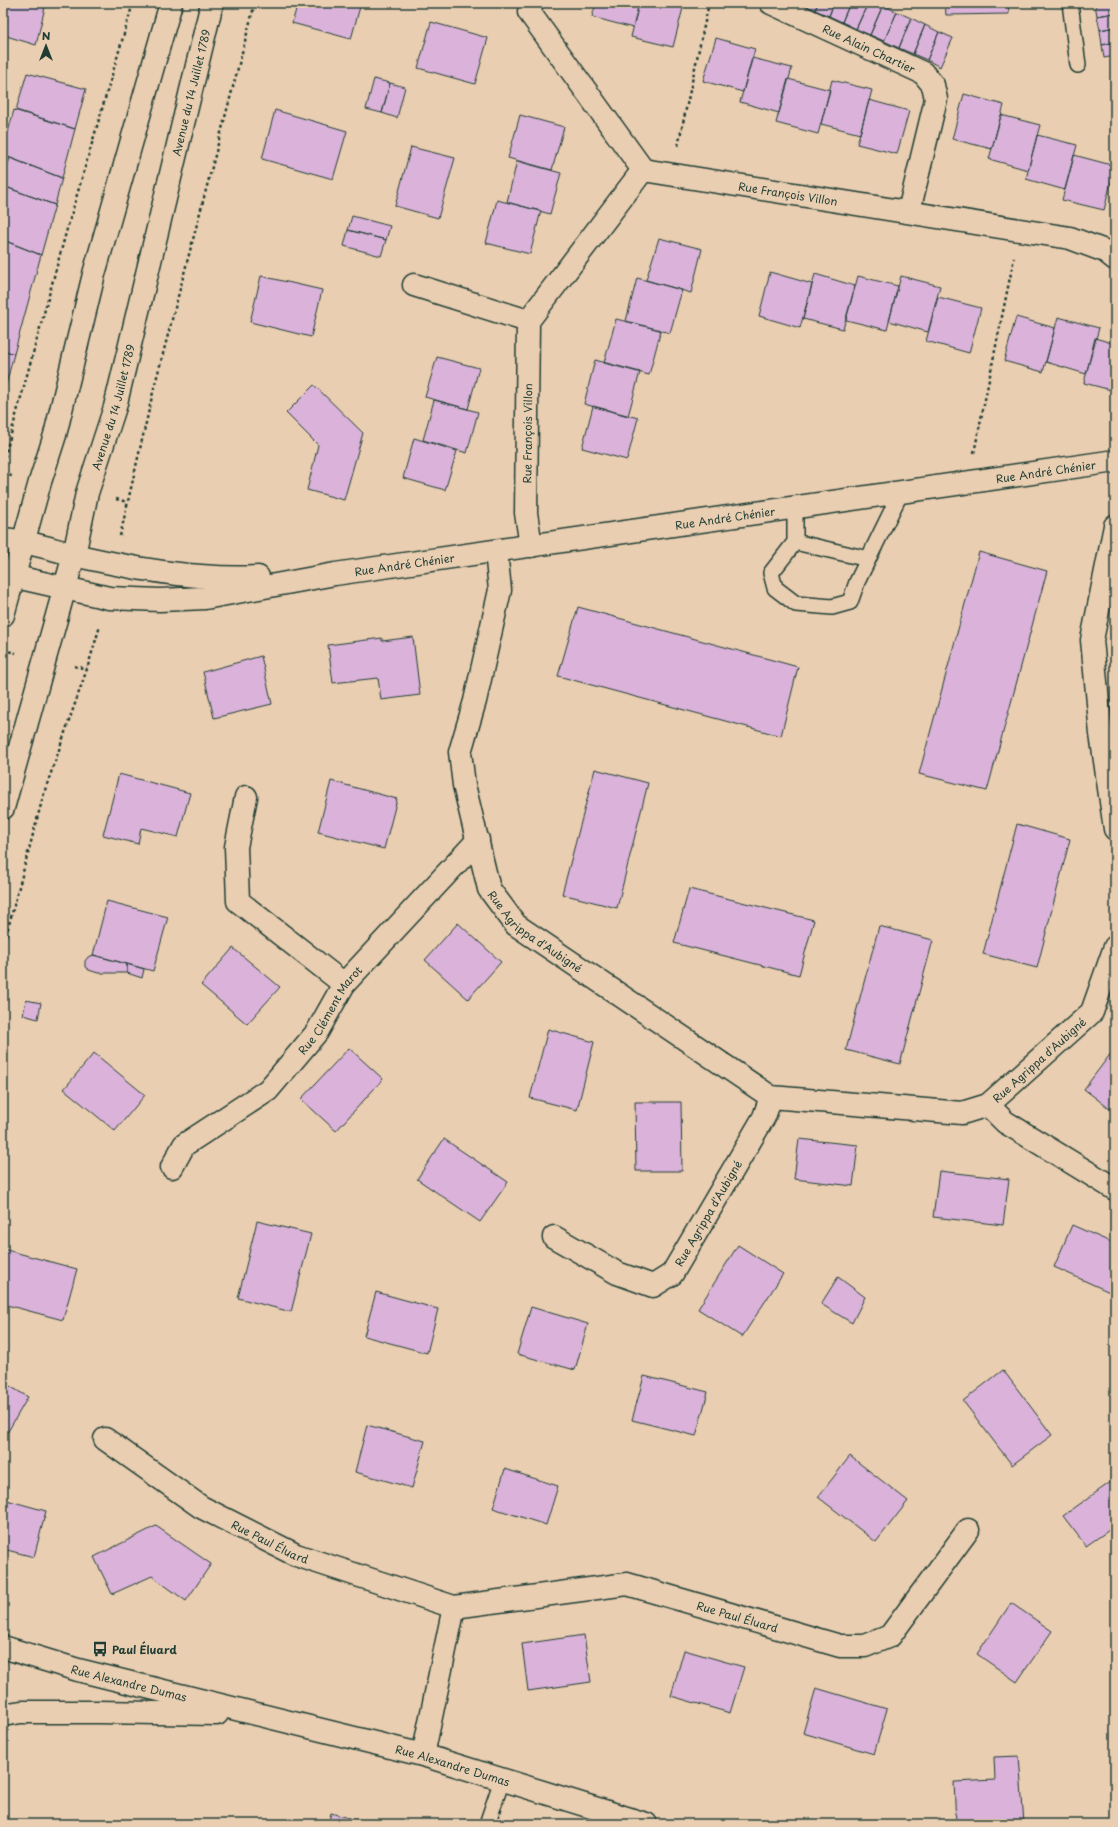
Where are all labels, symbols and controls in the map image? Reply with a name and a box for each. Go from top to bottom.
street label: Rue Alain Chartier [820,19,918,77]
north arrow [26,26,66,66]
text: N [42,27,51,44]
street label: Avenue du 14 Juillet 1789 [167,27,214,158]
street label: Rue François Villon [737,177,839,209]
street label: Avenue du 14 Juillet 1789 [87,342,138,472]
street label: Rue François Villon [518,383,536,484]
street label: Rue André Chénier [995,455,1097,487]
street label: Rue André Chénier [674,502,776,533]
street label: Rue André Chénier [353,548,455,580]
street label: Rue Agrippa d'Aubigné [484,887,586,976]
street label: Rue Clément Marot [293,961,366,1058]
street label: Rue Agrippa d'Aubigné [988,1013,1089,1106]
street label: Rue Agrippa d'Aubigné [670,1157,746,1269]
street label: Rue Paul Éluard [229,1515,311,1567]
street label: Rue Paul Éluard [695,1596,780,1636]
bus stop icon: Paul Éluard [91,1640,109,1658]
place label: Paul Éluard [112,1641,177,1658]
street label: Rue Alexandre Dumas [69,1660,189,1705]
street label: Rue Alexandre Dumas [394,1740,512,1790]

